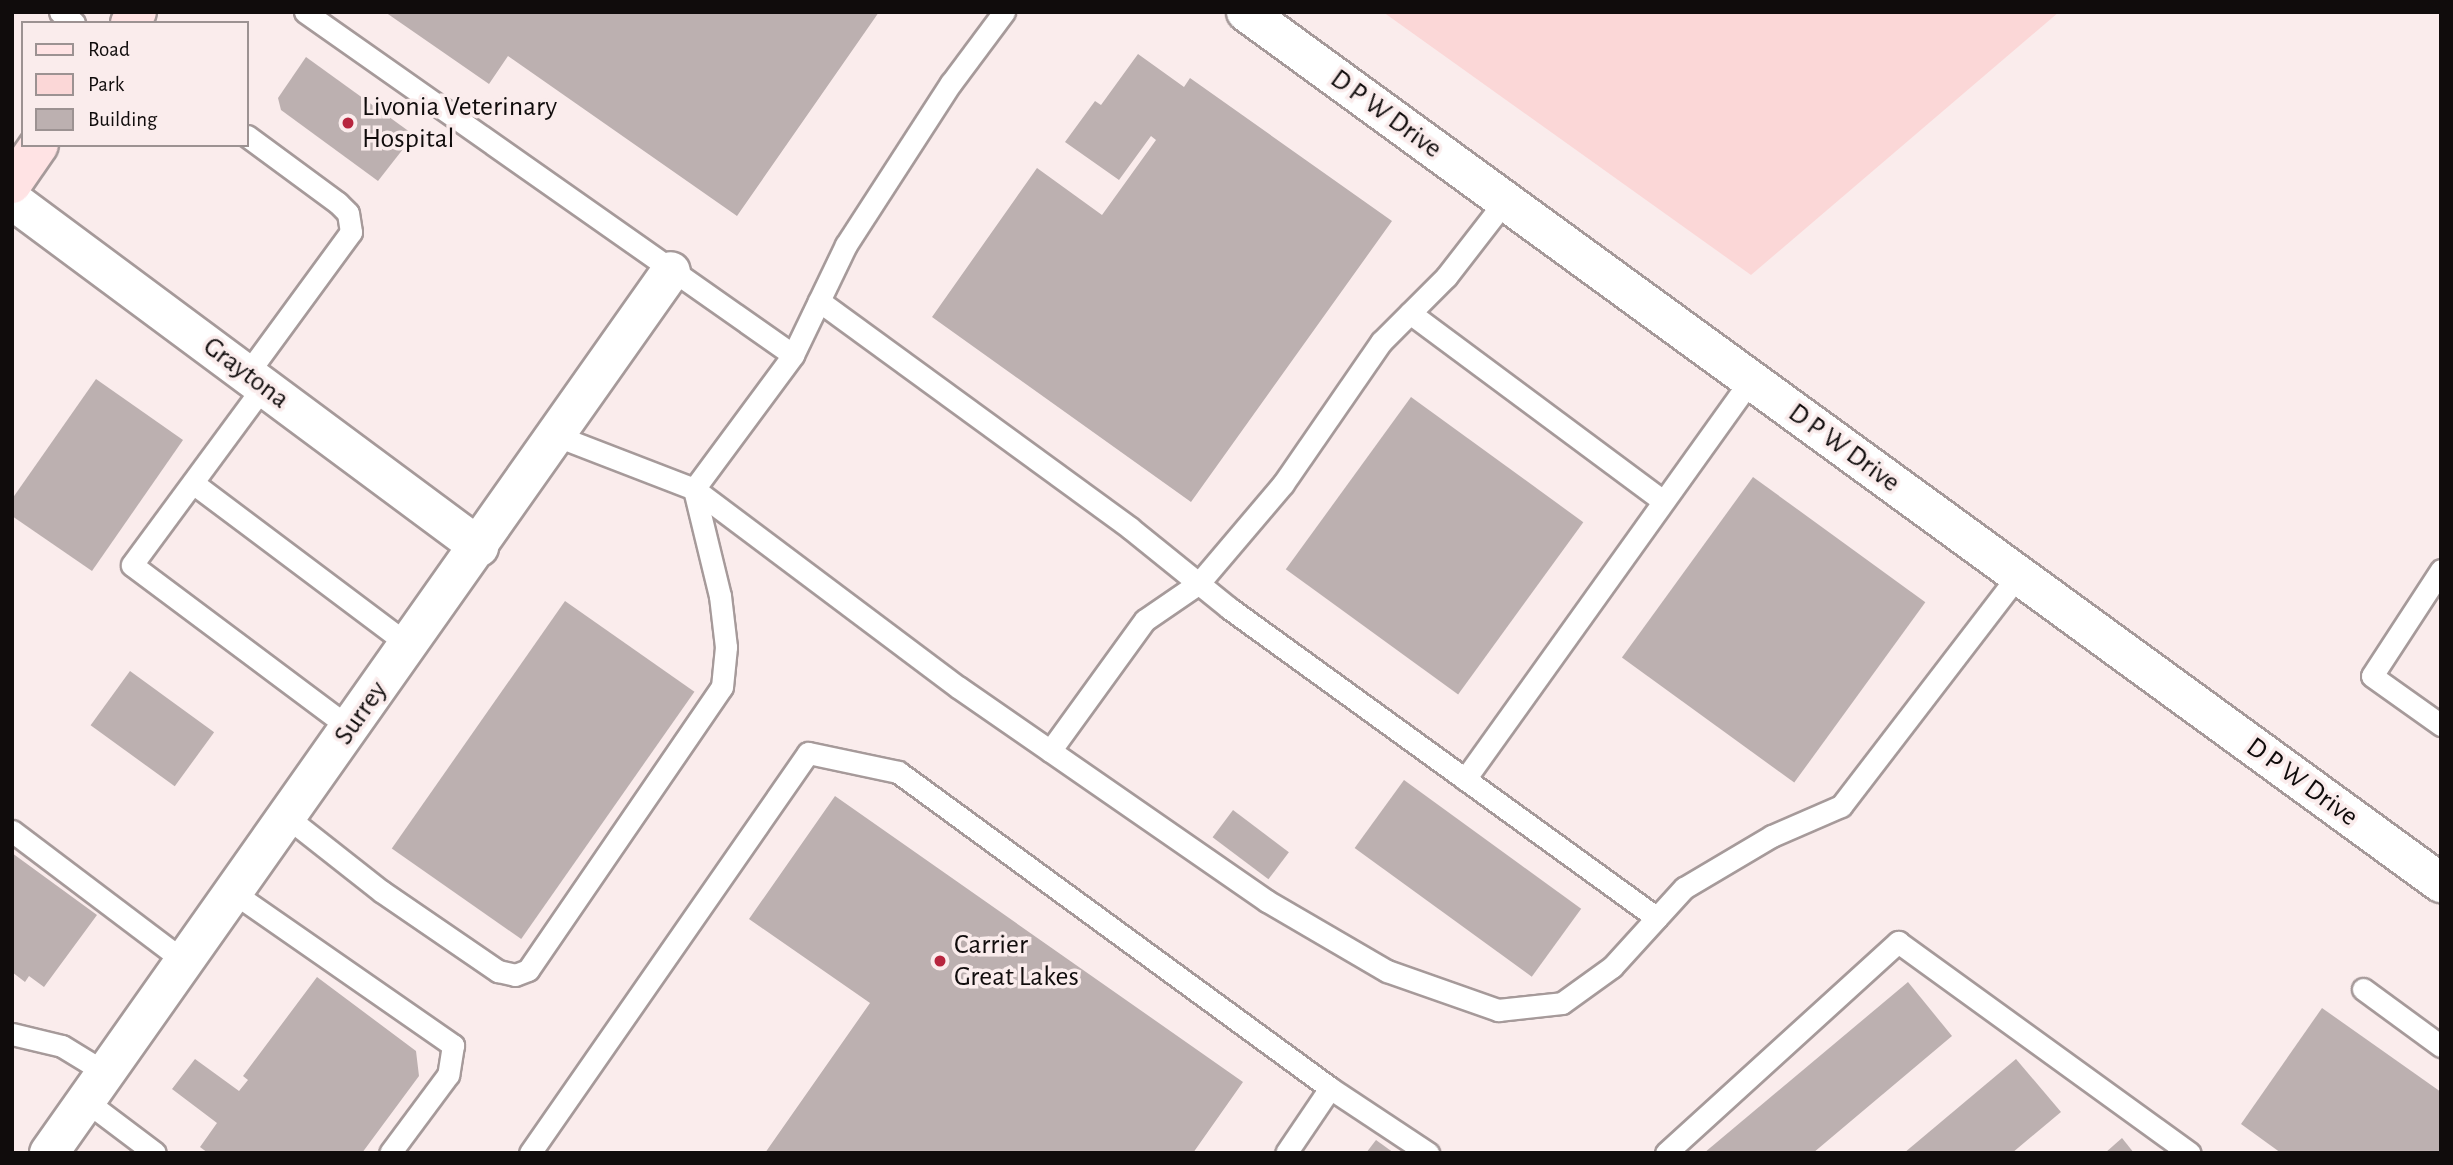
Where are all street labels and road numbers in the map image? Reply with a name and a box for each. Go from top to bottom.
street label: D P W Drive [1324,62,1448,166]
street label: Graytona [196,330,296,416]
street label: D P W Drive [1782,396,1906,500]
street label: Surrey [327,675,395,751]
street label: D P W Drive [2240,730,2364,834]

